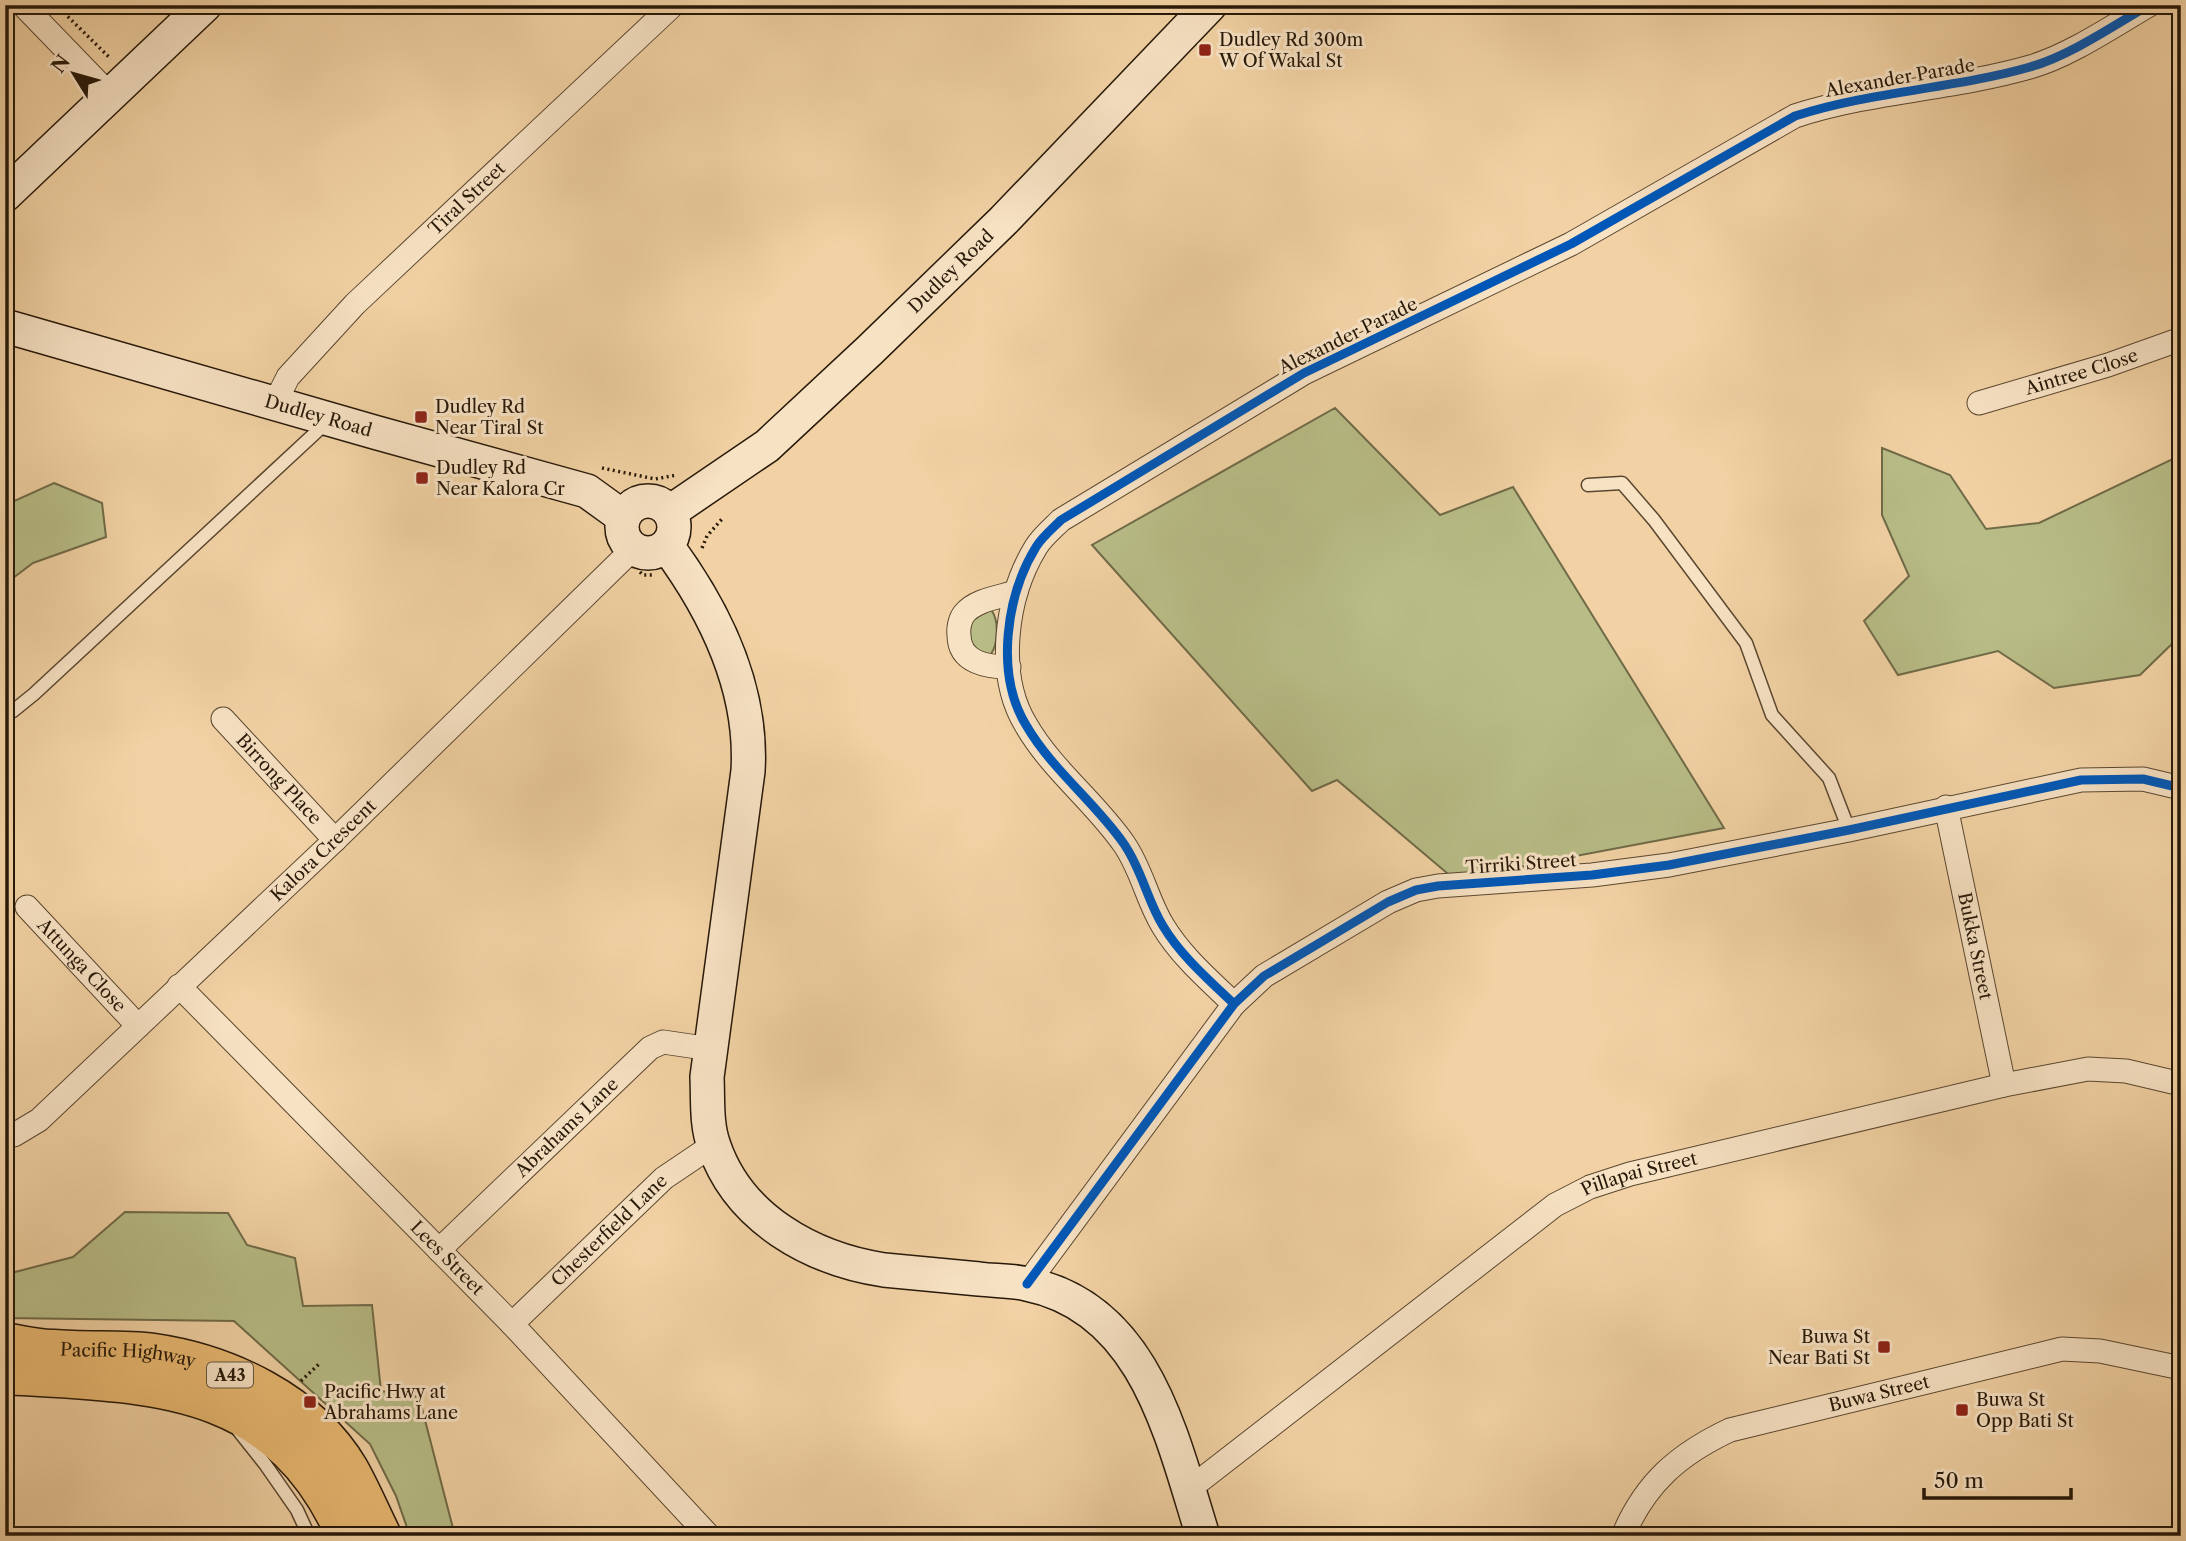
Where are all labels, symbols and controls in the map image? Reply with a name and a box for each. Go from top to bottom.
place label: Dudley Rd 300m W Of Wakal St [1218,29,1364,72]
north arrow [38,38,108,108]
marker: Dudley Rd 300m W Of Wakal St [1197,42,1213,58]
text: N [47,51,75,78]
street label: Alexander Parade [1822,54,1977,102]
street label: Tiral Street [424,157,510,240]
street label: Dudley Road [904,225,998,318]
street label: Alexander Parade [1274,293,1421,380]
street label: Aintree Close [2021,344,2141,400]
street label: Dudley Road [262,390,375,442]
place label: Dudley Rd Near Tiral St [435,396,544,439]
marker: Dudley Rd Near Tiral St [413,409,429,425]
place label: Dudley Rd Near Kalora Cr [436,457,565,500]
marker: Dudley Rd Near Kalora Cr [414,470,430,486]
street label: Birrong Place [231,729,326,829]
street label: Kalora Crescent [266,794,381,906]
street label: Tirriki Street [1465,849,1578,879]
street label: Bukka Street [1953,890,1997,1002]
street label: Attunga Close [32,913,131,1017]
street label: Abrahams Lane [510,1073,623,1183]
street label: Pillapai Street [1577,1147,1700,1201]
street label: Chesterfield Lane [547,1170,672,1291]
street label: Lees Street [406,1216,489,1300]
place label: Buwa St Near Bati St [1768,1326,1871,1369]
street label: Pacific Highway [60,1339,199,1373]
marker: Buwa St Near Bati St [1876,1339,1892,1355]
road number: A43 [207,1362,253,1387]
street label: Buwa Street [1826,1371,1932,1417]
place label: Pacific Hwy at Abrahams Lane [323,1381,458,1424]
place label: Buwa St Opp Bati St [1976,1389,2074,1432]
marker: Pacific Hwy at Abrahams Lane [302,1394,318,1410]
marker: Buwa St Opp Bati St [1954,1402,1970,1418]
scale bar [1924,1457,2070,1501]
text: 50 m [1934,1468,1984,1493]

